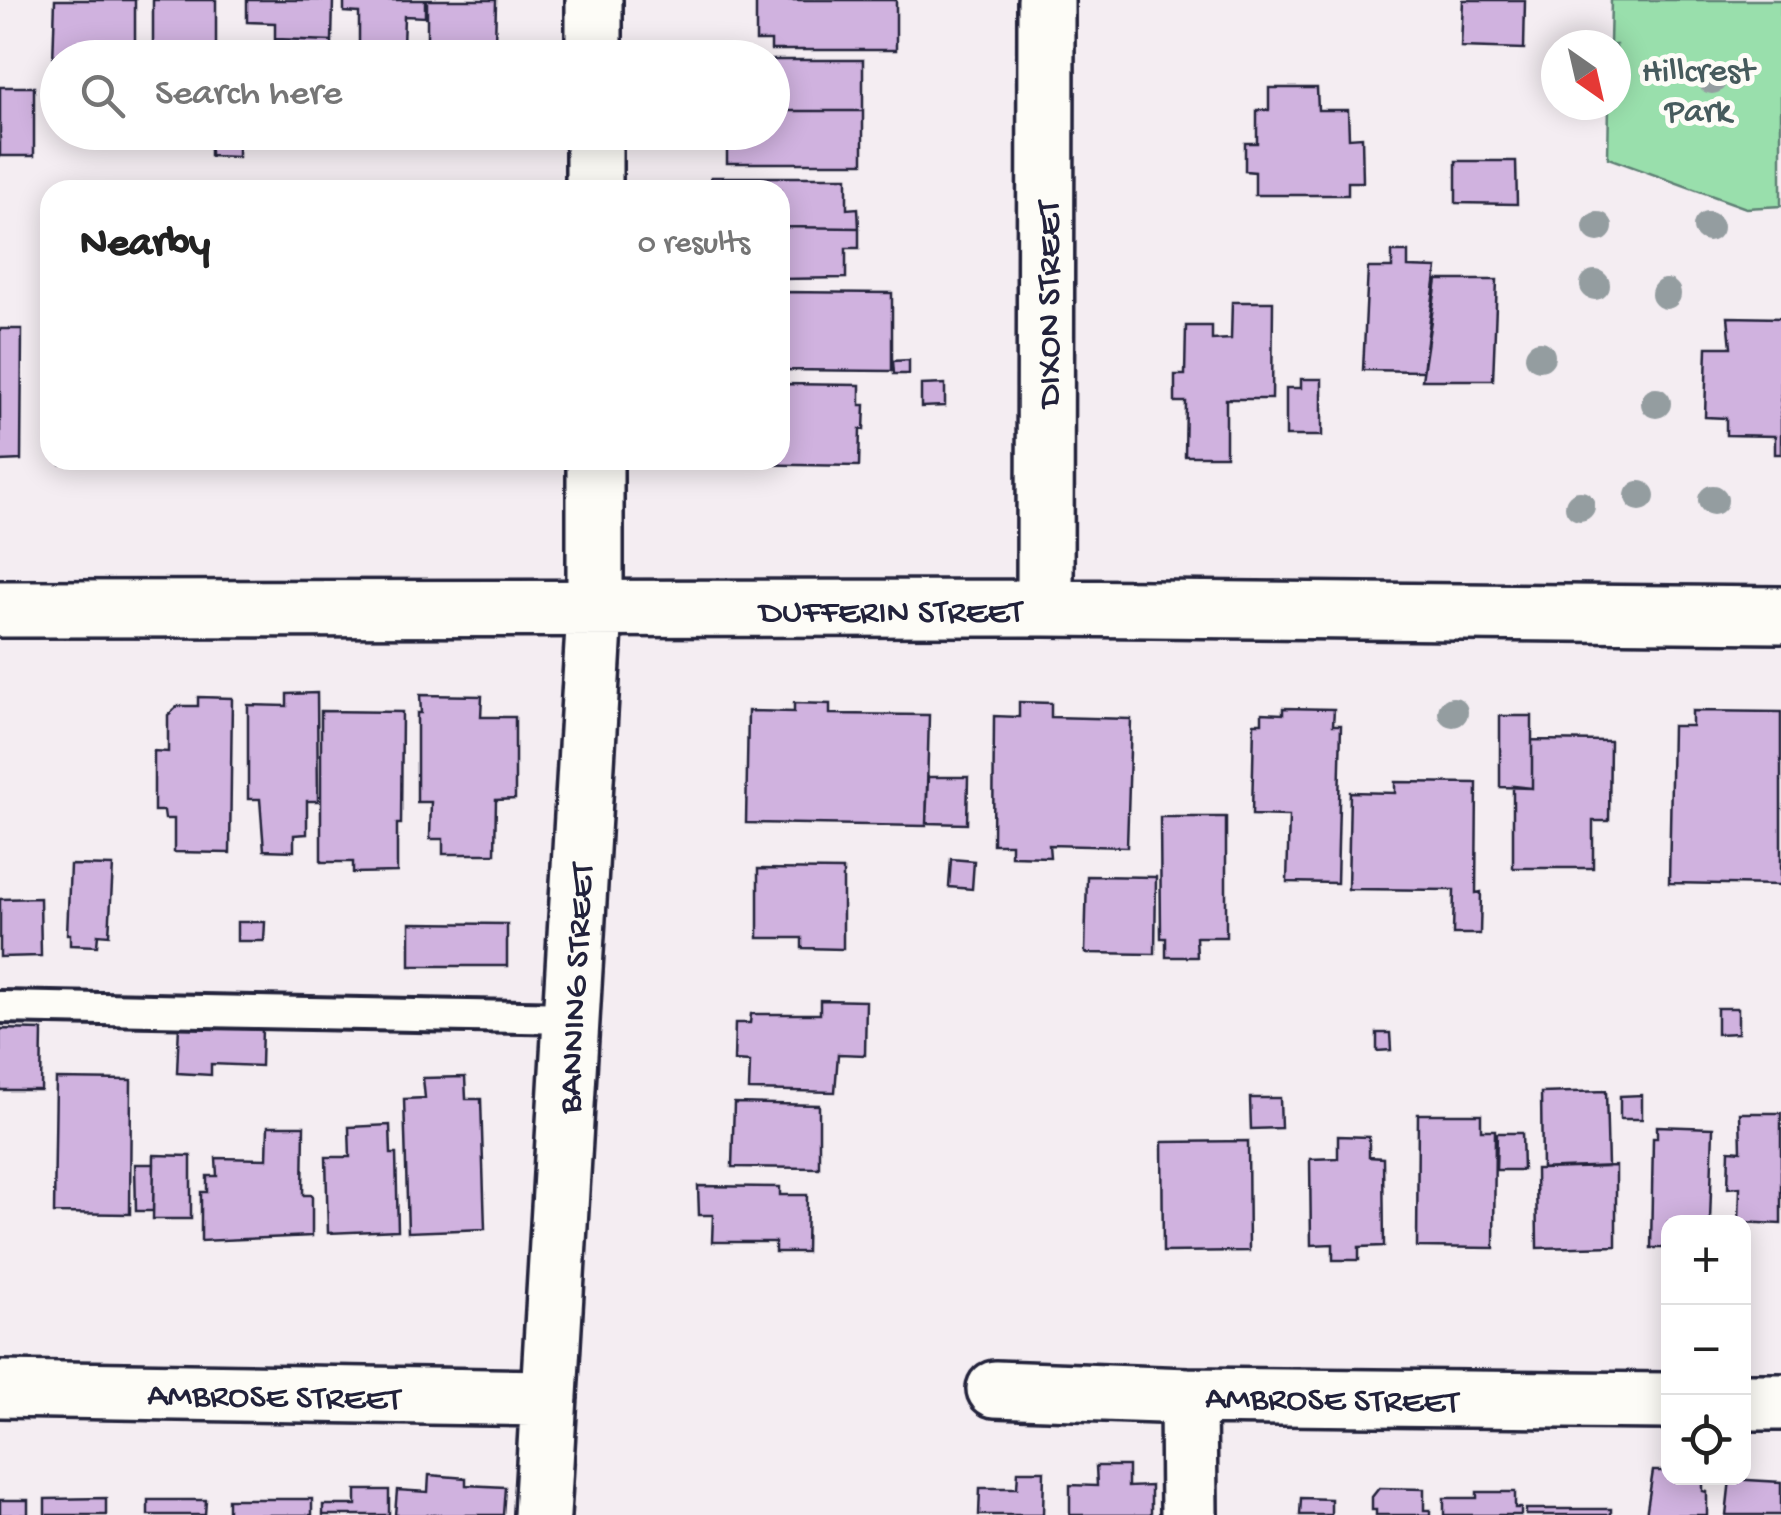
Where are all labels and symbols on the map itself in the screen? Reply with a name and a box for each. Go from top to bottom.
north arrow [1541,30,1631,120]
park label: Hillcrest Park [1642,53,1757,134]
street label: DIXON STREET [1031,199,1072,410]
street label: DUFFERIN STREET [757,594,1024,635]
street label: BANNING STREET [551,860,606,1116]
street label: AMBROSE STREET [147,1377,403,1422]
street label: AMBROSE STREET [1205,1380,1461,1425]

